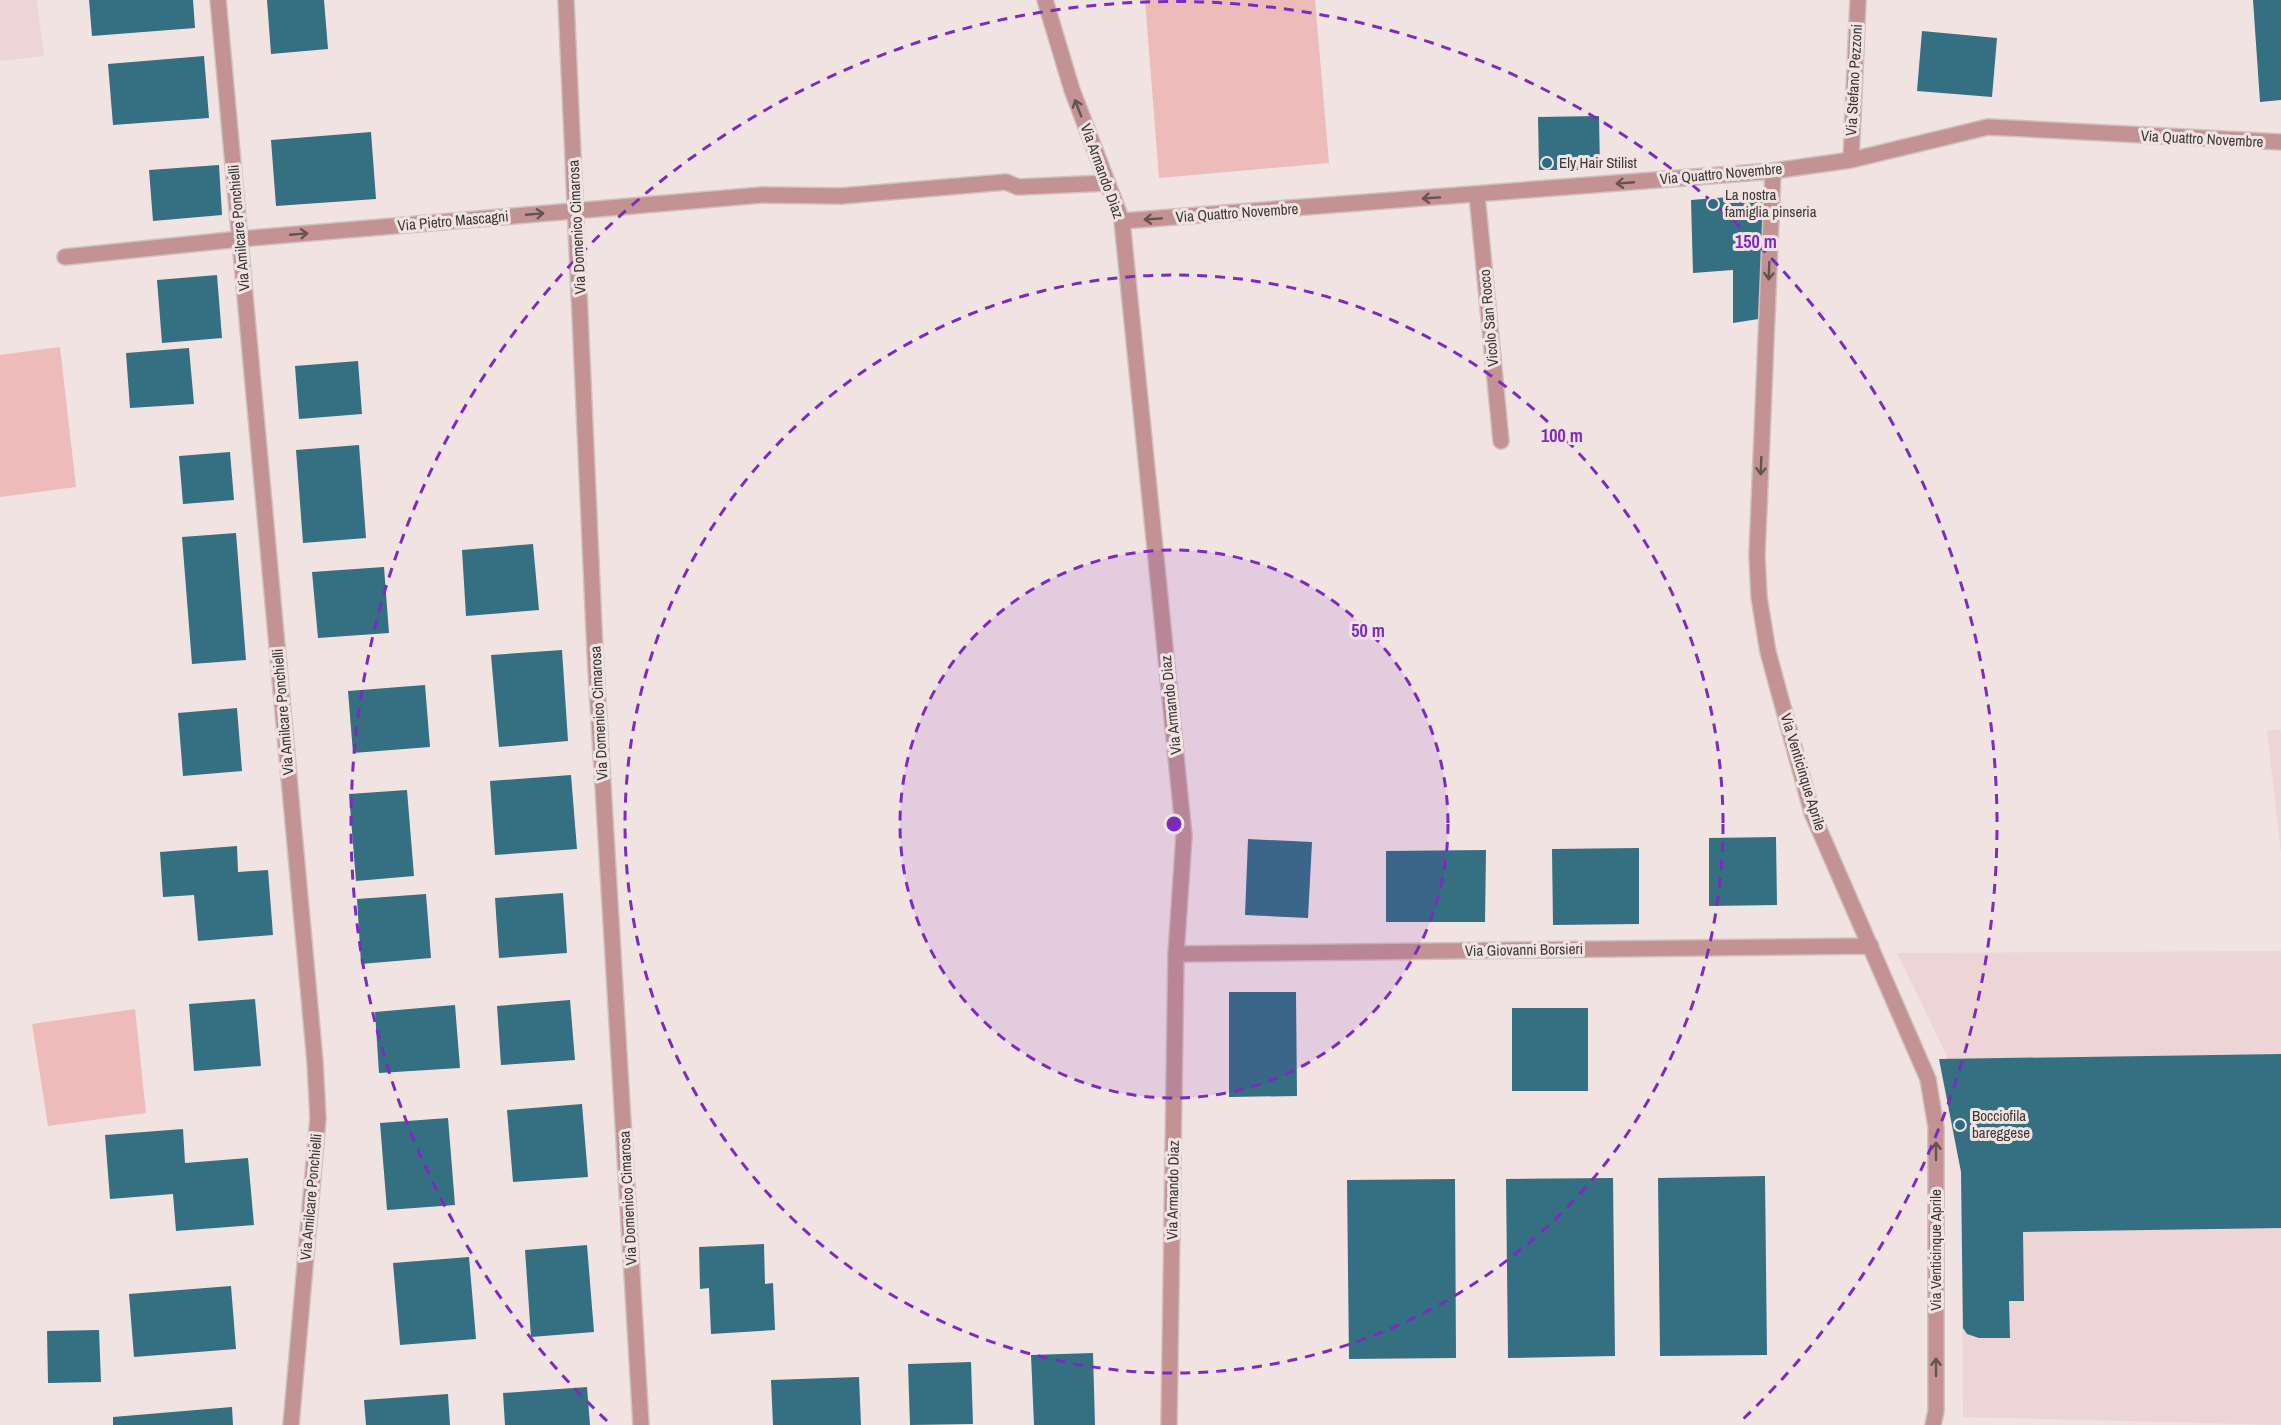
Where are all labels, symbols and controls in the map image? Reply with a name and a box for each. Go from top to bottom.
street label: Via Stefano Pezzoni [1840,24,1867,136]
one-way arrow [1072,99,1083,117]
street label: Via Armando Diaz [1076,120,1129,221]
street label: Via Quattro Novembre [2140,125,2264,152]
place label: Ely Hair Stilist [1559,152,1638,173]
marker: Ely Hair Stilist [1540,156,1554,170]
street label: Via Quattro Novembre [1659,158,1783,189]
street label: Via Domenico Cimarosa [562,159,591,295]
street label: Via Amilcare Ponchielli [223,164,254,292]
one-way arrow [1616,178,1636,189]
place label: La nostra famiglia pinseria [1725,184,1817,222]
one-way arrow [1421,193,1441,204]
marker: La nostra famiglia pinseria [1706,197,1720,211]
street label: Via Quattro Novembre [1175,198,1299,227]
street label: Via Pietro Mascagni [397,205,509,236]
one-way arrow [524,208,544,219]
one-way arrow [1143,213,1163,224]
one-way arrow [288,228,308,239]
text: 150 m [1735,229,1777,254]
one-way arrow [1763,261,1774,281]
street label: Vicolo San Rocco [1474,268,1503,368]
text: 100 m [1541,423,1583,448]
one-way arrow [1756,456,1767,476]
text: 50 m [1351,618,1385,643]
street label: Via Domenico Cimarosa [584,645,613,781]
street label: Via Amilcare Ponchielli [267,648,298,776]
street label: Via Armando Diaz [1155,654,1186,756]
street label: Via Venticinque Aprile [1776,711,1831,833]
centre of rings [1164,814,1184,834]
street label: Via Giovanni Borsieri [1465,938,1583,961]
place label: Bocciofila bareggese [1972,1105,2030,1143]
marker: Bocciofila bareggese [1953,1118,1967,1132]
street label: Via Domenico Cimarosa [613,1130,642,1266]
street label: Via Amilcare Ponchielli [295,1133,326,1261]
street label: Via Armando Diaz [1161,1140,1184,1240]
one-way arrow [1930,1141,1942,1161]
street label: Via Venticinque Aprile [1925,1189,1946,1311]
one-way arrow [1930,1357,1942,1377]

